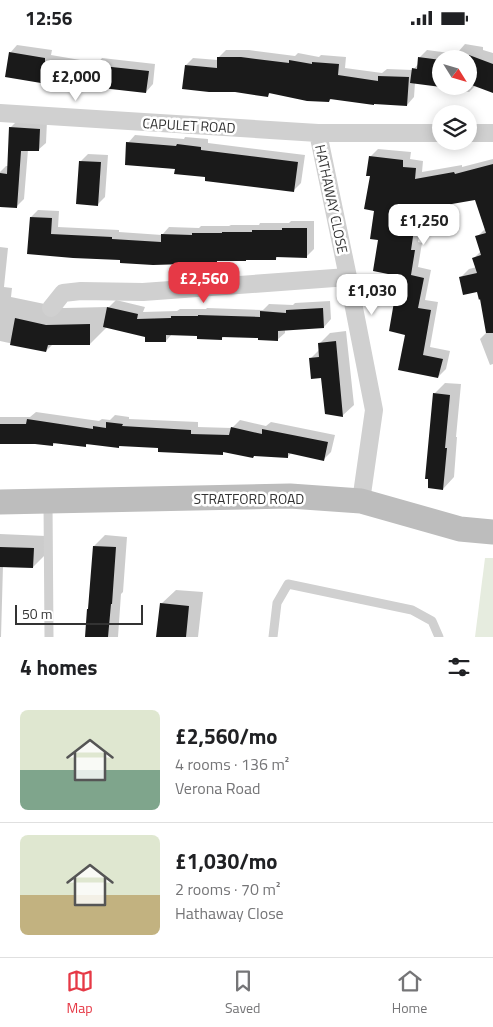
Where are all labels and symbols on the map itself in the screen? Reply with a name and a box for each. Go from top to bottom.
north arrow [432,50,478,95]
pin: £2,000 [35,59,117,102]
street label: CAPULET ROAD [142,112,236,138]
street label: HATHAWAY CLOSE [310,143,354,256]
pin: £1,250 [383,203,465,246]
pin: £2,560 [163,261,245,304]
pin: £1,030 [331,273,413,316]
street label: STRATFORD ROAD [194,488,304,509]
scale bar [15,602,142,625]

